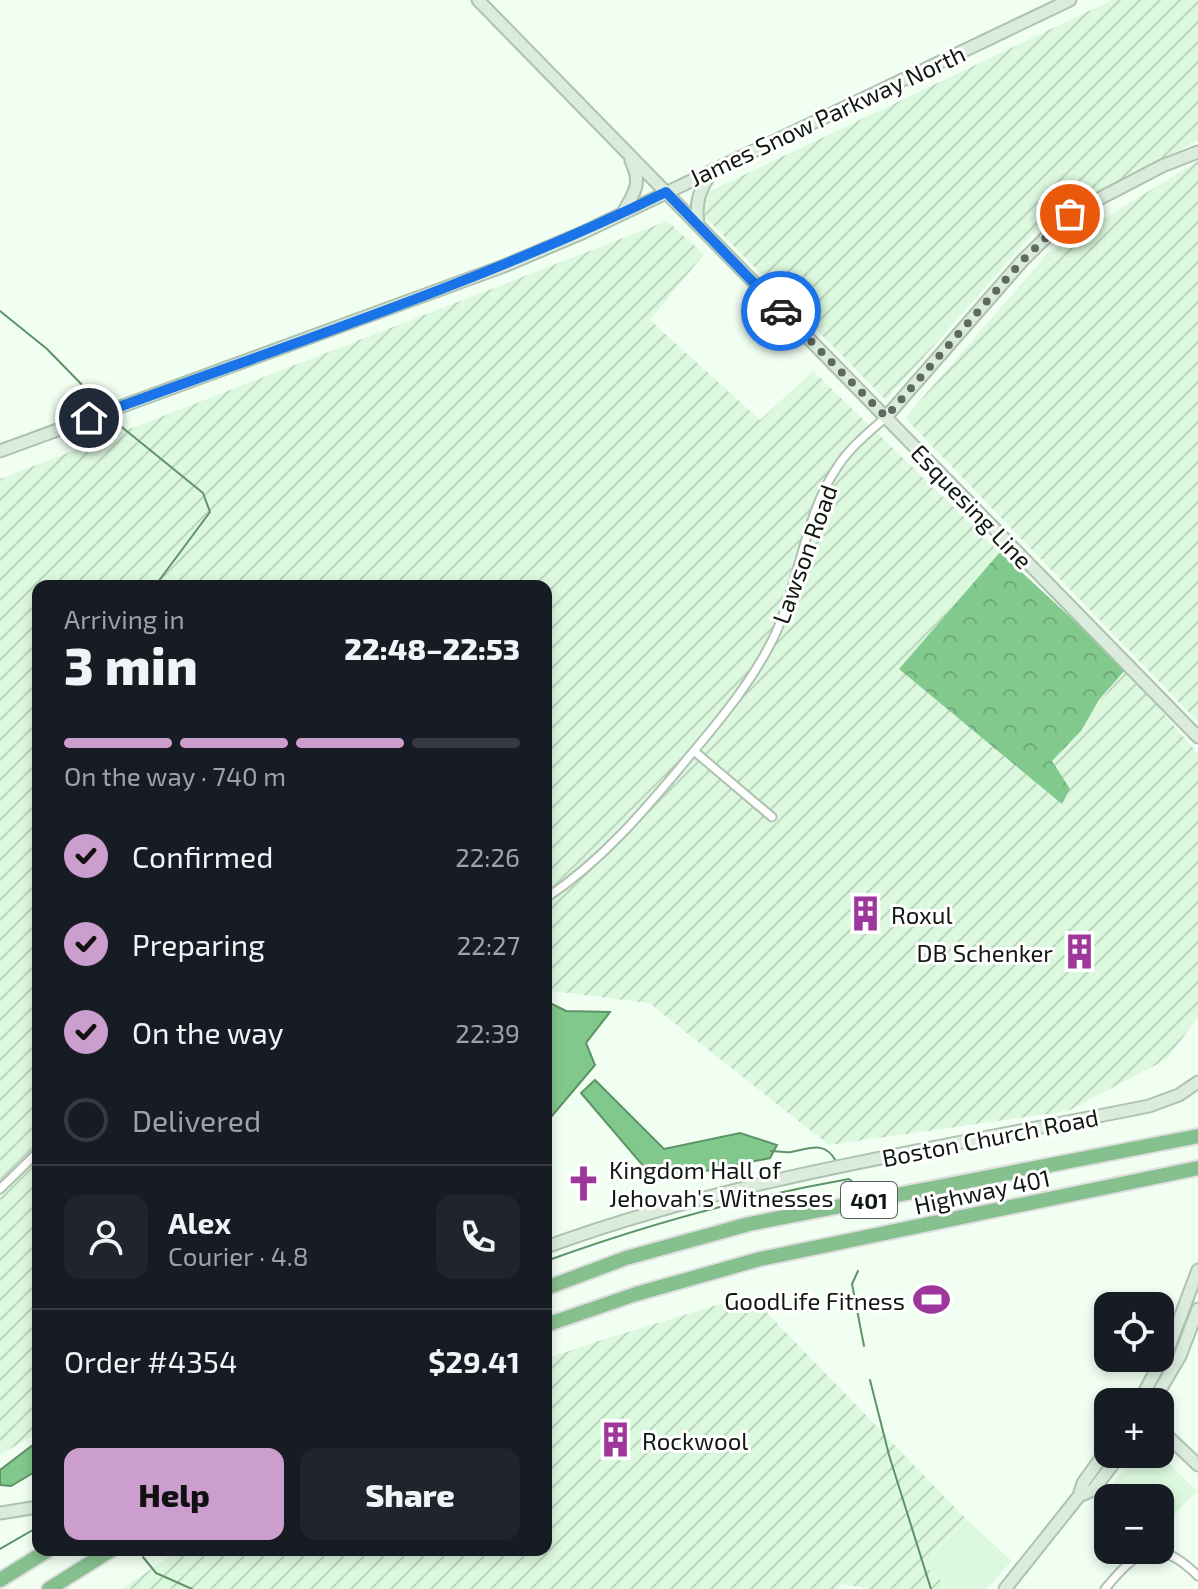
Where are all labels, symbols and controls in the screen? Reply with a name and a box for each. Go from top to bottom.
street label: James Snow Parkway North [684,38,970,192]
pin [1036,180,1104,248]
icon: bag [1048,192,1092,236]
courier [741,271,821,351]
icon: car [759,289,803,333]
pin [55,384,123,452]
icon: home [67,396,111,440]
street label: Esquesing Line [905,438,1039,574]
street label: Lawson Road [765,481,843,627]
text: Arriving in [64,603,185,634]
text: 22:48–22:53 [344,630,520,666]
text: 3 min [64,633,198,695]
text: On the way · 740 m [64,760,286,791]
icon: check [64,834,108,878]
text: Confirmed [132,838,273,874]
text: 22:26 [455,841,520,872]
building icon: Roxul [846,895,884,933]
place label: Roxul [891,900,953,929]
icon: check [64,922,108,966]
text: Preparing [132,926,265,962]
text: 22:27 [457,929,520,960]
building icon: DB Schenker [1060,933,1098,971]
place label: DB Schenker [916,938,1053,967]
icon: check [64,1010,108,1054]
text: On the way [132,1014,284,1050]
text: 22:39 [455,1017,520,1048]
text: Delivered [132,1102,261,1138]
street label: Boston Church Road [879,1102,1101,1172]
place label: Kingdom Hall of Jehovah's Witnesses [609,1155,833,1212]
street label: Highway 401 [911,1162,1053,1220]
church icon: Kingdom Hall of Jehovah's Witnesses [564,1164,602,1202]
road number: 401 [841,1182,897,1218]
button: person [64,1195,148,1279]
button: phone [436,1195,520,1279]
text: Alex [168,1204,231,1240]
text: Courier · 4.8 [168,1240,309,1271]
sports icon: GoodLife Fitness [912,1281,950,1319]
place label: GoodLife Fitness [724,1286,905,1315]
map controls [1094,1292,1174,1564]
button: locate [1094,1292,1174,1372]
text: Order #4354 [64,1343,237,1379]
text: $29.41 [428,1343,520,1379]
button: + [1094,1388,1174,1468]
building icon: Rockwool [597,1421,635,1459]
place label: Rockwool [642,1426,748,1455]
button: Help [64,1448,284,1540]
button: Share [300,1448,520,1540]
button: − [1094,1484,1174,1564]

